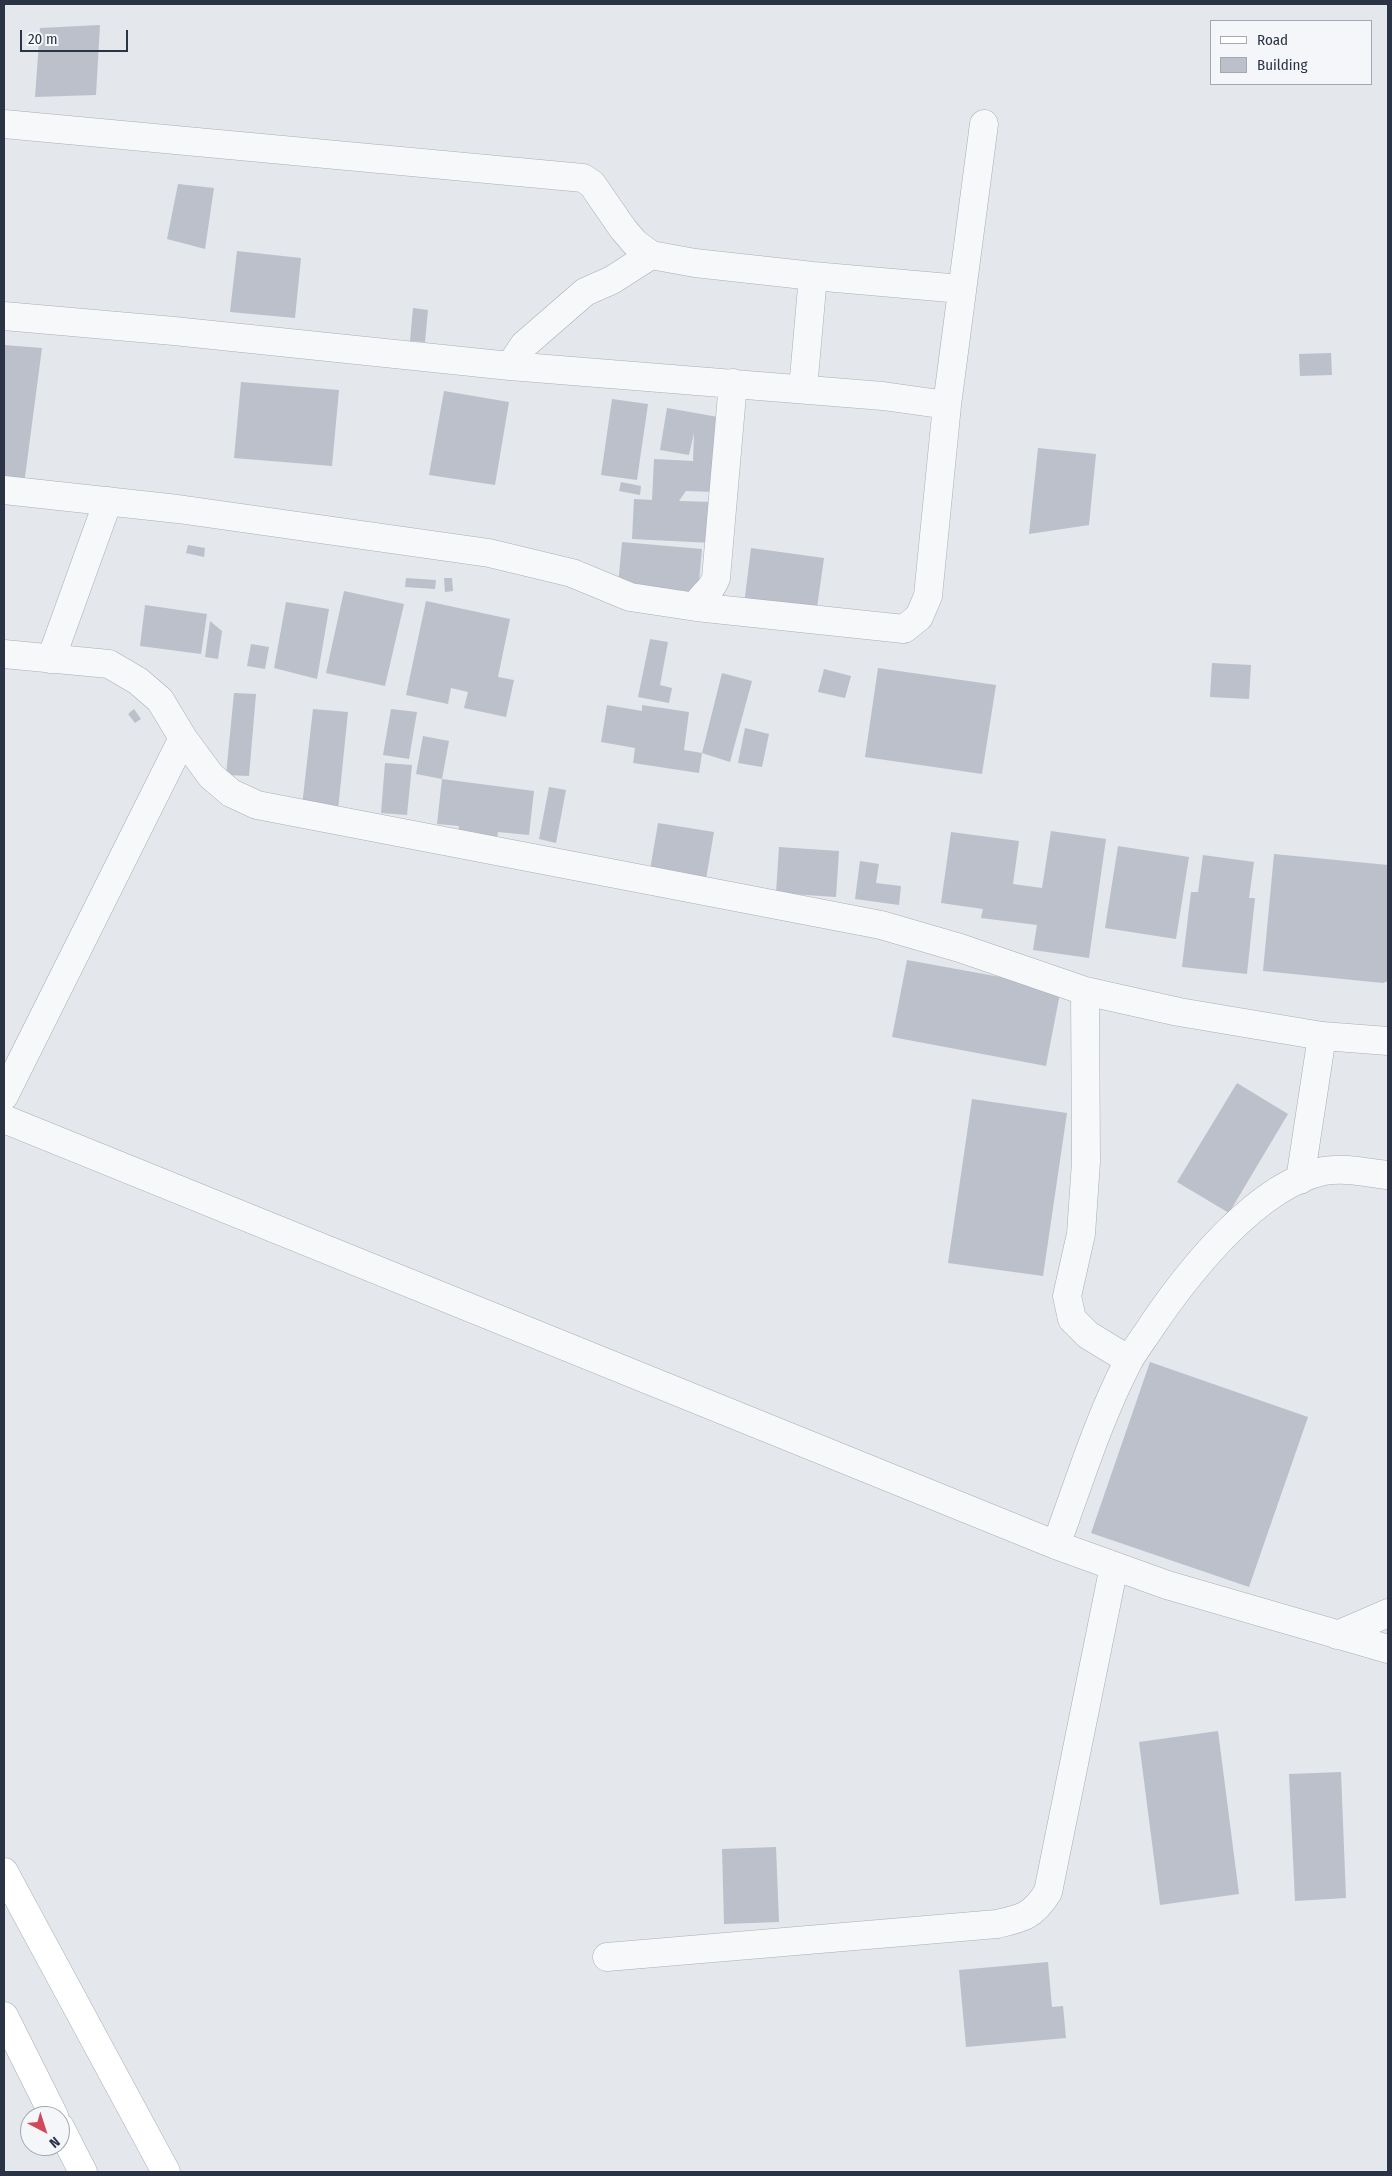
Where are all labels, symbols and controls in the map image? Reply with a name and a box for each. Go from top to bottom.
scale bar [22,20,130,52]
legend [1210,20,1372,85]
text: 20 m [28,30,58,48]
text: Road [1257,31,1288,49]
text: Building [1257,56,1308,74]
north arrow [20,2106,70,2156]
text: N [46,2133,63,2151]

